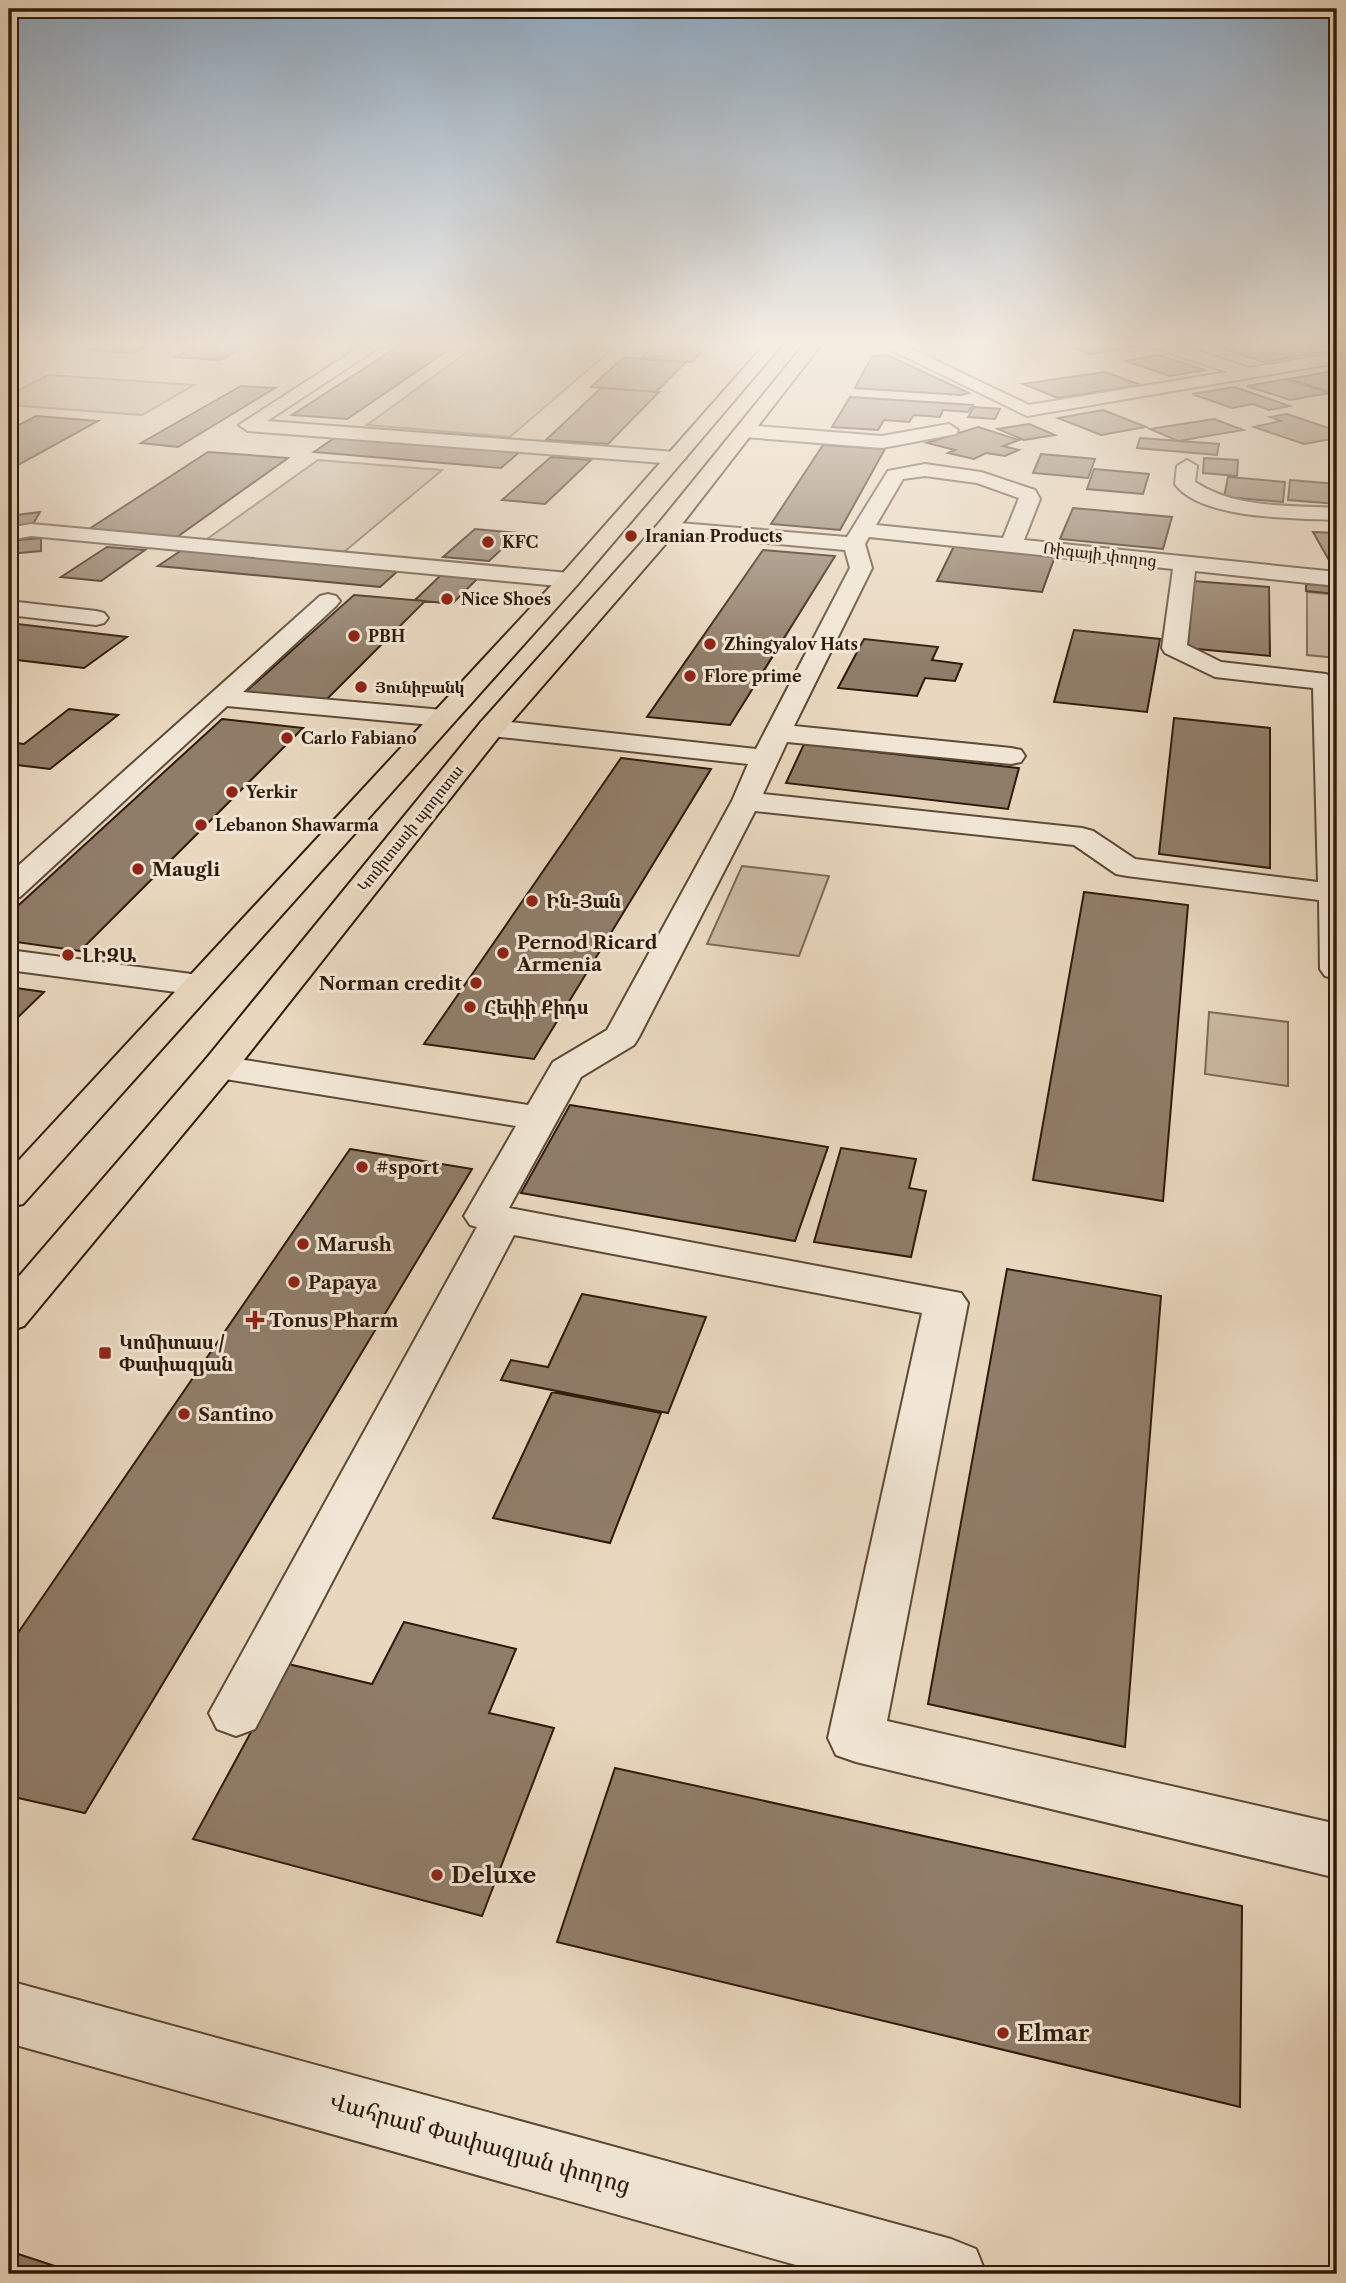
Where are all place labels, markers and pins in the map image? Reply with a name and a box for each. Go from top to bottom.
place label: Iranian Products [645,526,782,546]
marker: Iranian Products [623,528,639,544]
place label: KFC [502,532,538,552]
marker: KFC [480,534,496,550]
place label: Nice Shoes [461,589,551,609]
marker: Nice Shoes [439,591,455,607]
place label: PBH [368,626,405,646]
marker: PBH [346,628,362,644]
place label: Zhingyalov Hats [724,634,858,654]
marker: Zhingyalov Hats [702,636,718,652]
place label: Flore prime [704,666,802,686]
marker: Flore prime [682,668,698,684]
place label: Յունիբանկ [375,677,465,697]
marker: Յունիբանկ [353,679,369,695]
place label: Carlo Fabiano [301,728,417,748]
marker: Carlo Fabiano [279,730,295,746]
place label: Yerkir [245,782,298,802]
marker: Yerkir [224,784,240,800]
place label: Lebanon Shawarma [215,815,379,835]
marker: Lebanon Shawarma [193,817,209,833]
place label: Maugli [152,858,220,881]
marker: Maugli [130,861,146,877]
place label: Ին-Յան [546,890,621,913]
marker: Ին-Յան [524,893,540,909]
place label: Pernod Ricard Armenia [516,931,658,976]
place label: ԼԻԶԱ [82,944,136,967]
marker: Pernod Ricard Armenia [495,945,511,961]
marker: ԼԻԶԱ [60,947,76,963]
place label: Norman credit [319,972,462,995]
marker: Norman credit [468,975,484,991]
place label: Հեփի Քիդս [484,996,588,1019]
marker: Հեփի Քիդս [462,999,478,1015]
place label: #sport [376,1156,439,1179]
marker: #sport [354,1159,370,1175]
place label: Marush [317,1233,392,1256]
marker: Marush [295,1236,311,1252]
place label: Papaya [308,1271,378,1294]
marker: Papaya [286,1274,302,1290]
place label: Tonus Pharm [269,1309,399,1332]
marker: Tonus Pharm [247,1312,263,1328]
place label: Կոմիտաս / Փափազյան [119,1331,233,1376]
marker: Կոմիտաս / Փափազյան [97,1345,113,1361]
place label: Santino [198,1403,274,1426]
marker: Santino [176,1406,192,1422]
place label: Deluxe [451,1861,536,1889]
marker: Deluxe [429,1867,445,1883]
place label: Elmar [1017,2019,1090,2047]
marker: Elmar [995,2025,1011,2041]

